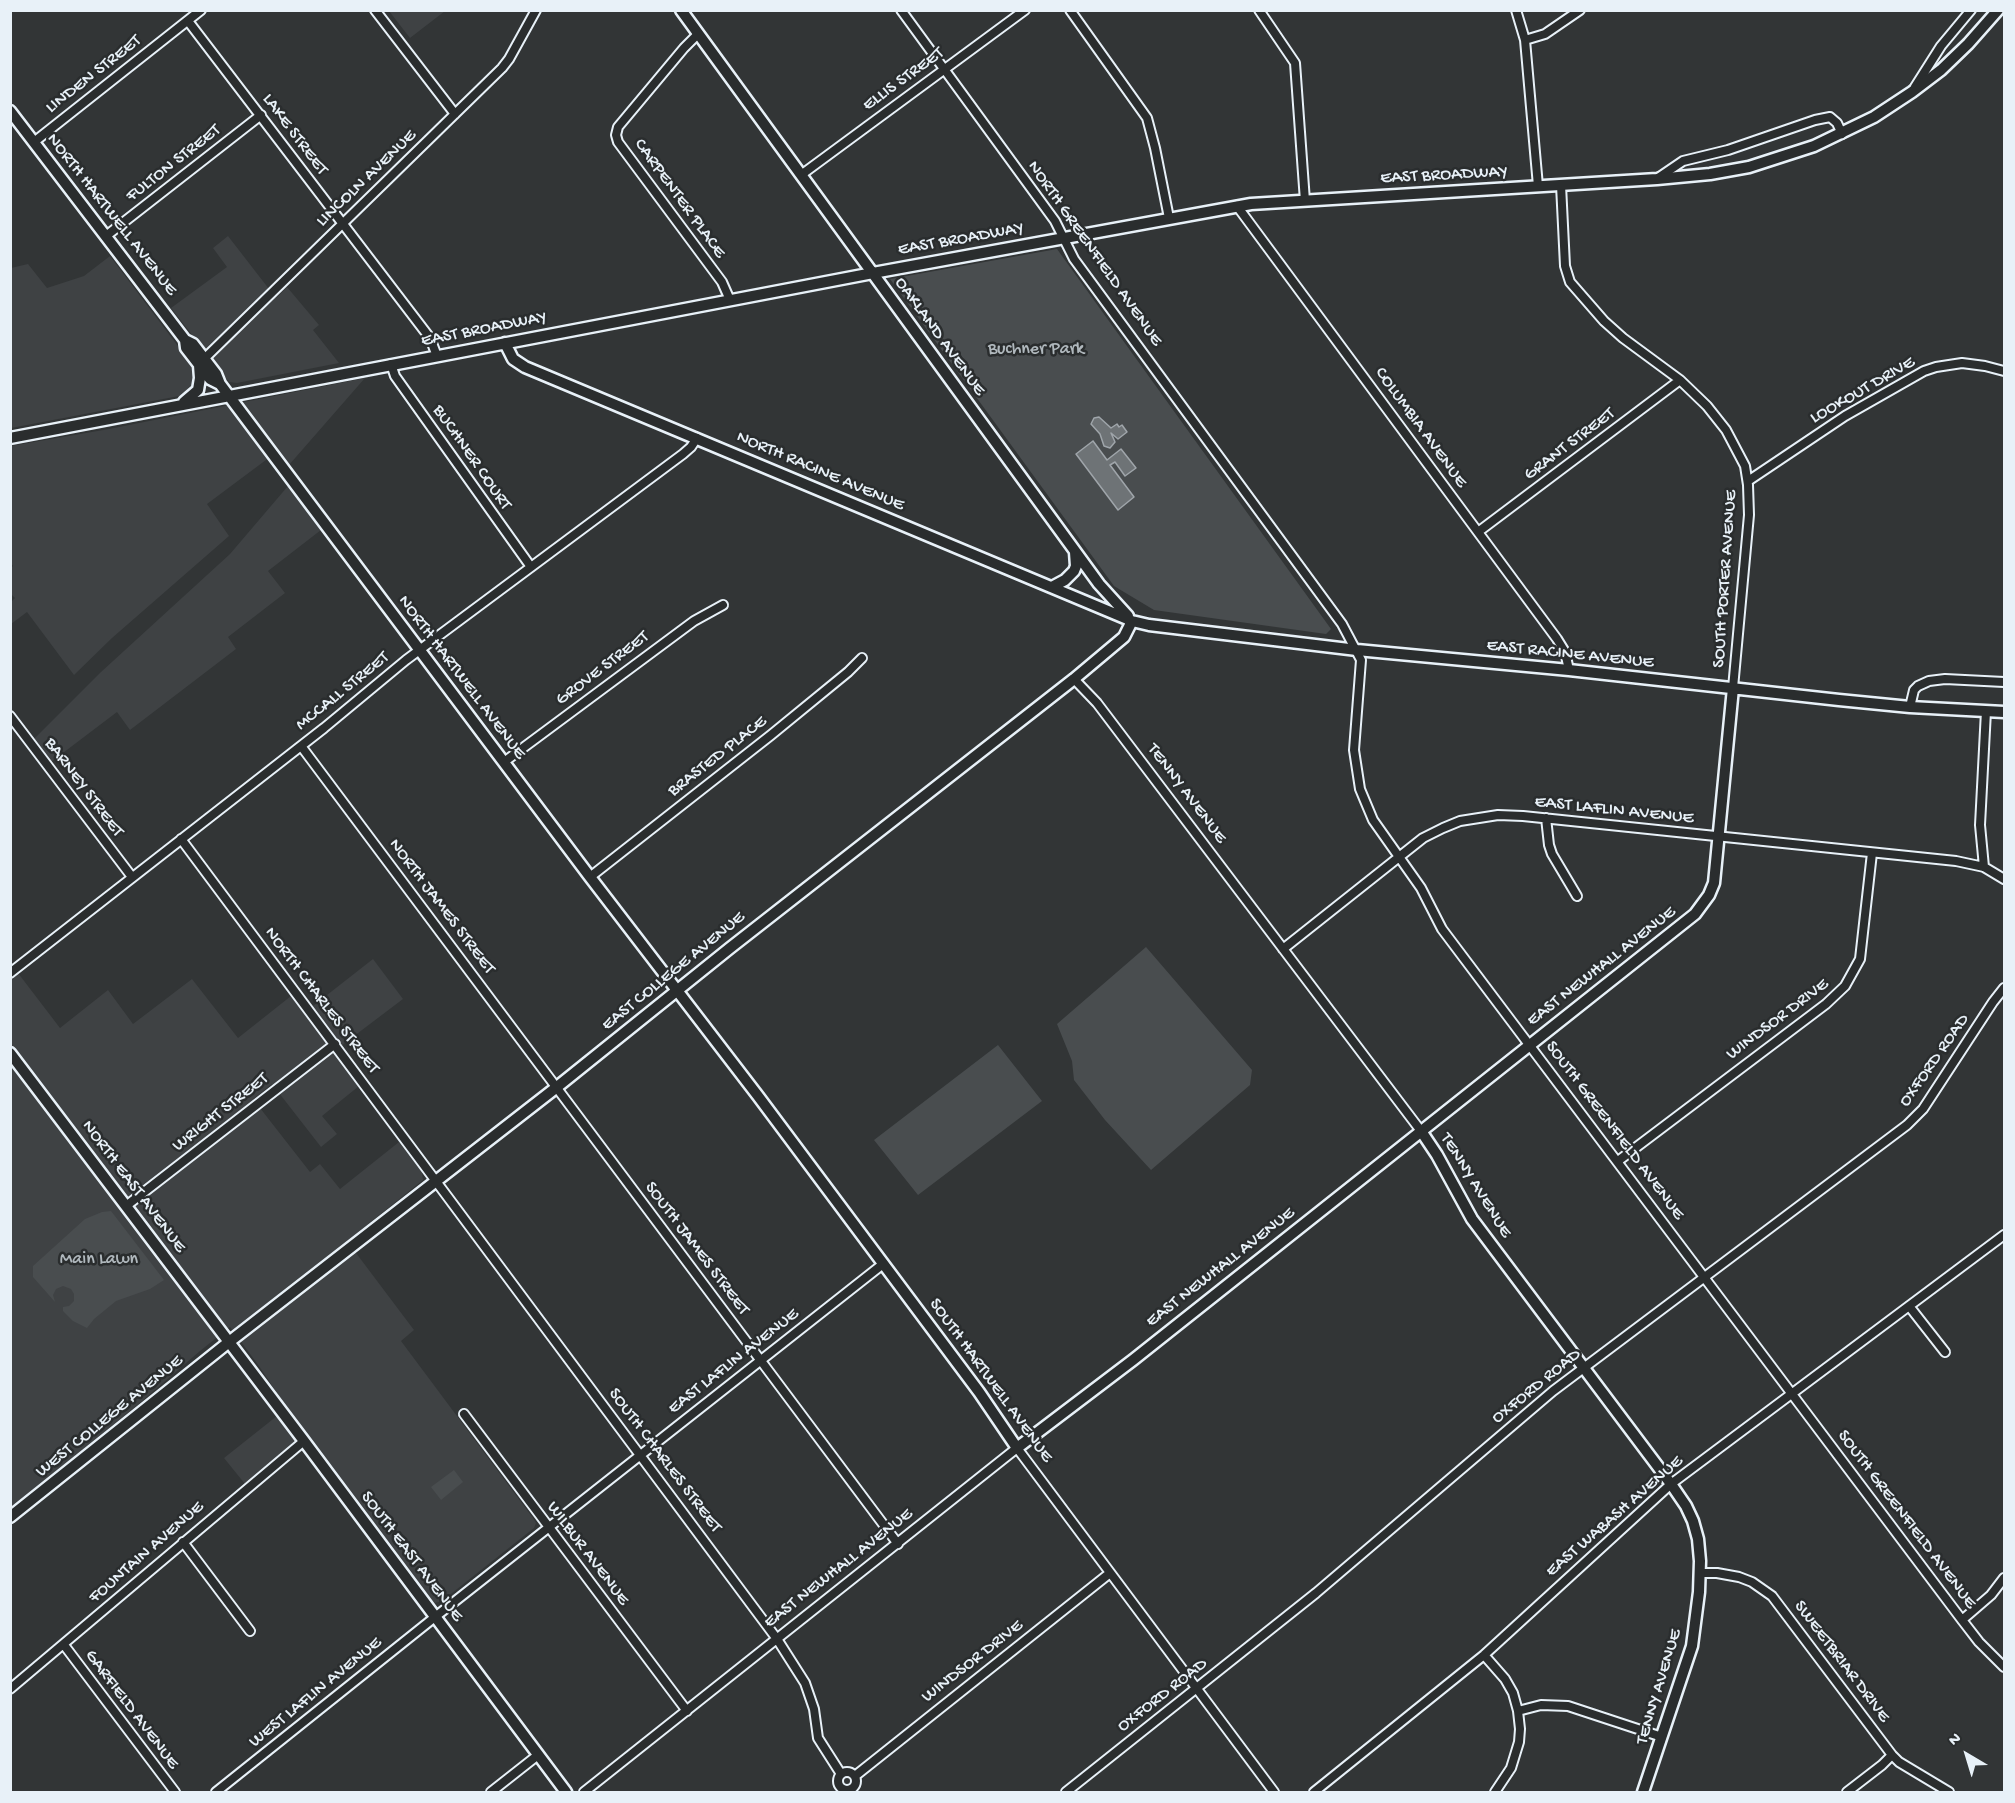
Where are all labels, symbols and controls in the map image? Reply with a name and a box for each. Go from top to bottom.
street label: LINDEN STREET [42,31,146,119]
street label: ELLIS STREET [859,43,949,117]
street label: LAKE STREET [256,90,332,180]
street label: FULTON STREET [122,120,226,208]
street label: LINCOLN AVENUE [312,126,422,232]
street label: NORTH HARTWELL AVENUE [41,130,181,300]
street label: CARPENTER PLACE [628,135,730,263]
street label: NORTH GREENFIELD AVENUE [1022,157,1166,351]
street label: EAST BROADWAY [1380,162,1508,190]
street label: EAST BROADWAY [896,218,1026,262]
street label: OAKLAND AVENUE [889,273,989,401]
street label: EAST BROADWAY [419,307,549,353]
park label: Buchner Park [988,339,1084,361]
street label: LOOKOUT DRIVE [1807,352,1919,430]
street label: COLUMBIA AVENUE [1369,364,1471,492]
street label: BUCHNER COURT [427,401,515,515]
street label: GRANT STREET [1520,404,1620,486]
street label: NORTH RACINE AVENUE [733,427,907,517]
street label: SOUTH PORTER AVENUE [1709,489,1743,669]
street label: NORTH HARTWELL AVENUE [392,592,530,764]
street label: GROVE STREET [552,627,654,711]
street label: EAST RACINE AVENUE [1485,635,1655,675]
street label: MCCALL STREET [292,648,394,736]
street label: BRASTED PLACE [664,712,772,802]
street label: BARNEY STREET [39,734,127,842]
street label: TENNY AVENUE [1141,740,1231,848]
street label: EAST LAFLIN AVENUE [1533,792,1695,830]
street label: NORTH JAMES STREET [383,835,499,979]
street label: EAST NEWHALL AVENUE [1523,902,1681,1032]
street label: EAST COLLEGE AVENUE [598,907,750,1037]
street label: NORTH CHARLES STREET [259,923,383,1079]
street label: WINDSOR DRIVE [1723,974,1833,1066]
street label: OXFORD ROAD [1895,1010,1975,1112]
street label: SOUTH GREENFIELD AVENUE [1540,1037,1688,1225]
street label: WRIGHT STREET [169,1069,273,1157]
street label: NORTH EAST AVENUE [76,1117,190,1257]
street label: TENNY AVENUE [1434,1130,1516,1242]
street label: SOUTH JAMES STREET [639,1178,753,1320]
street label: EAST NEWHALL AVENUE [1142,1203,1300,1333]
park label: Main Lawn [60,1249,138,1271]
street label: SOUTH HARTWELL AVENUE [923,1295,1057,1467]
street label: EAST LAFLIN AVENUE [664,1304,804,1420]
street label: OXFORD ROAD [1488,1344,1586,1430]
street label: WEST COLLEGE AVENUE [32,1351,188,1483]
street label: SOUTH CHARLES STREET [603,1384,725,1538]
street label: SOUTH GREENFIELD AVENUE [1832,1426,1980,1614]
street label: EAST WABASH AVENUE [1542,1451,1688,1583]
street label: SOUTH EAST AVENUE [355,1488,467,1626]
street label: FOUNTAIN AVENUE [85,1497,209,1609]
street label: WILBUR AVENUE [541,1498,633,1610]
street label: EAST NEWHALL AVENUE [760,1504,918,1634]
street label: SWEETBRIAR DRIVE [1788,1597,1894,1727]
street label: WINDSOR DRIVE [918,1616,1028,1708]
street label: TENNY AVENUE [1632,1627,1688,1747]
street label: WEST LAFLIN AVENUE [245,1633,387,1753]
street label: GARFIELD AVENUE [79,1646,183,1774]
street label: OXFORD ROAD [1114,1654,1212,1738]
north arrow [1937,1725,1997,1785]
text: N [1946,1730,1966,1751]

